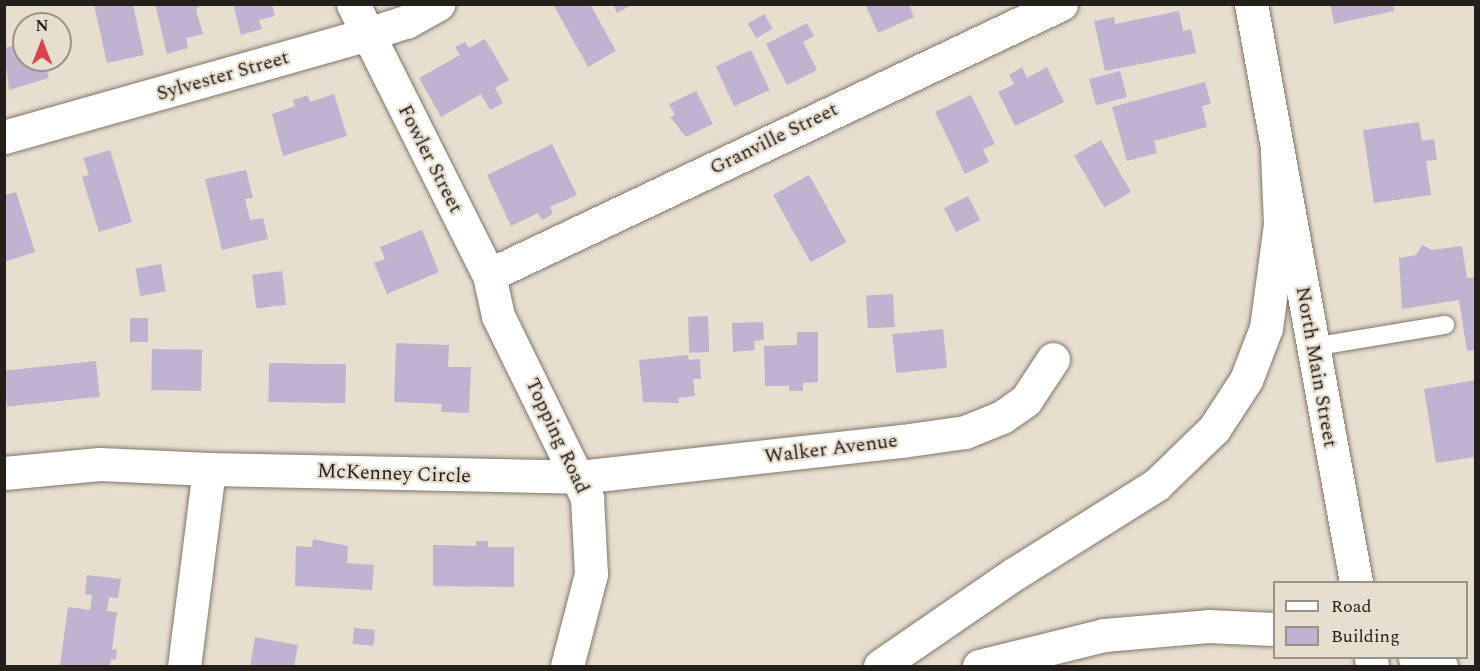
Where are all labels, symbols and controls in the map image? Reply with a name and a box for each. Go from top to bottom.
north arrow [12,12,72,72]
text: N [35,14,49,38]
street label: Sylvester Street [154,46,292,106]
street label: Granville Street [706,98,842,180]
street label: Fowler Street [392,101,468,217]
street label: North Main Street [1290,285,1342,449]
street label: Topping Road [520,374,594,498]
street label: Walker Avenue [763,429,899,469]
street label: McKenney Circle [317,459,471,489]
legend [1273,581,1468,659]
text: Road [1331,593,1372,620]
text: Building [1331,623,1400,650]

